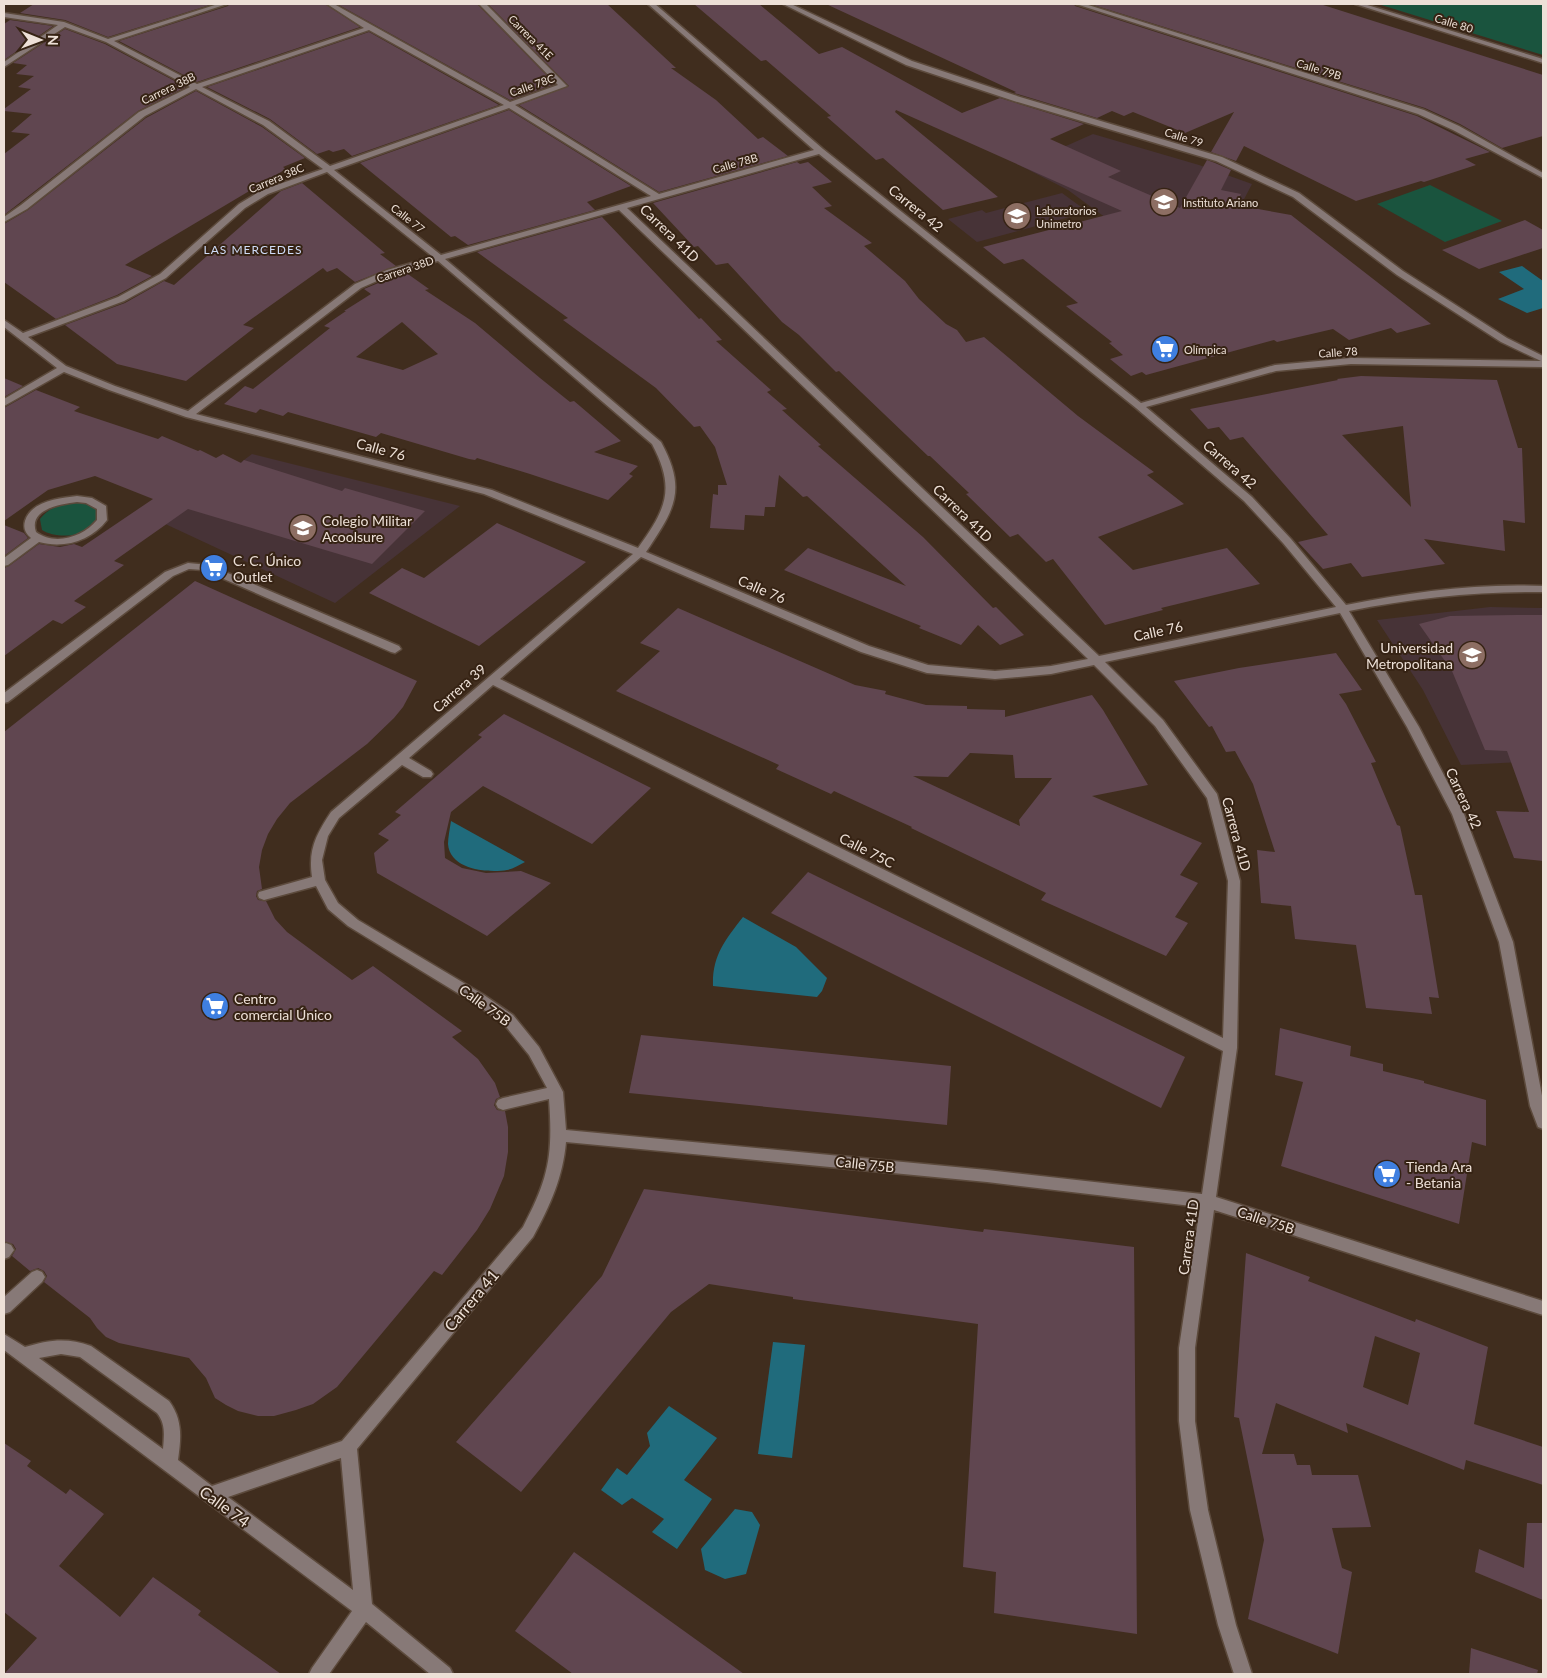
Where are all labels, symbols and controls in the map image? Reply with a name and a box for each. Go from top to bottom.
street label: Calle 80 [1433,11,1475,35]
street label: Carrera 41E [506,12,556,62]
north arrow [15,15,65,65]
text: N [45,35,62,46]
street label: Calle 79B [1295,56,1343,82]
street label: Carrera 38B [139,69,197,107]
street label: Calle 78C [508,71,557,99]
street label: Calle 79 [1163,125,1205,149]
street label: Calle 78B [711,150,759,176]
street label: Carrera 38C [246,160,306,195]
street label: Carrera 42 [885,181,947,235]
school or university icon: Instituto Ariano [1149,187,1179,217]
place label: Instituto Ariano [1183,196,1258,209]
street label: Carrera 41D [637,200,703,266]
street label: Calle 77 [388,201,428,235]
school or university icon: Laboratorios Unimetro [1002,201,1032,231]
place label: Laboratorios Unimetro [1036,204,1097,230]
district label: LAS MERCEDES [204,242,302,257]
street label: Carrera 38D [375,253,435,285]
supermarket icon: Olímpica [1150,334,1180,364]
place label: Olímpica [1184,343,1227,356]
street label: Calle 78 [1318,344,1358,360]
street label: Calle 76 [355,434,407,464]
street label: Carrera 42 [1200,436,1260,492]
street label: Carrera 41D [930,480,996,546]
place label: Colegio Militar Acoolsure [322,512,412,545]
school or university icon: Colegio Militar Acoolsure [288,513,318,543]
place label: C. C. Único Outlet [233,552,301,585]
supermarket icon: C. C. Único Outlet [199,553,229,583]
street label: Calle 76 [736,571,788,607]
street label: Calle 76 [1132,617,1184,645]
place label: Universidad Metropolitana [1366,639,1453,672]
school or university icon: Universidad Metropolitana [1457,640,1487,670]
street label: Carrera 39 [429,660,489,716]
street label: Carrera 42 [1442,765,1486,831]
street label: Carrera 41D [1219,795,1255,873]
street label: Calle 75C [837,829,898,871]
street label: Calle 75B [456,981,514,1029]
place label: Centro comercial Único [234,990,332,1023]
supermarket icon: Centro comercial Único [200,991,230,1021]
street label: Calle 75B [835,1152,895,1176]
place label: Tienda Ara - Betania [1406,1158,1472,1191]
supermarket icon: Tienda Ara - Betania [1372,1159,1402,1189]
street label: Carrera 41D [1174,1198,1202,1276]
street label: Calle 75B [1235,1203,1297,1237]
street label: Carrera 41 [440,1265,502,1335]
street label: Calle 74 [196,1481,254,1531]

